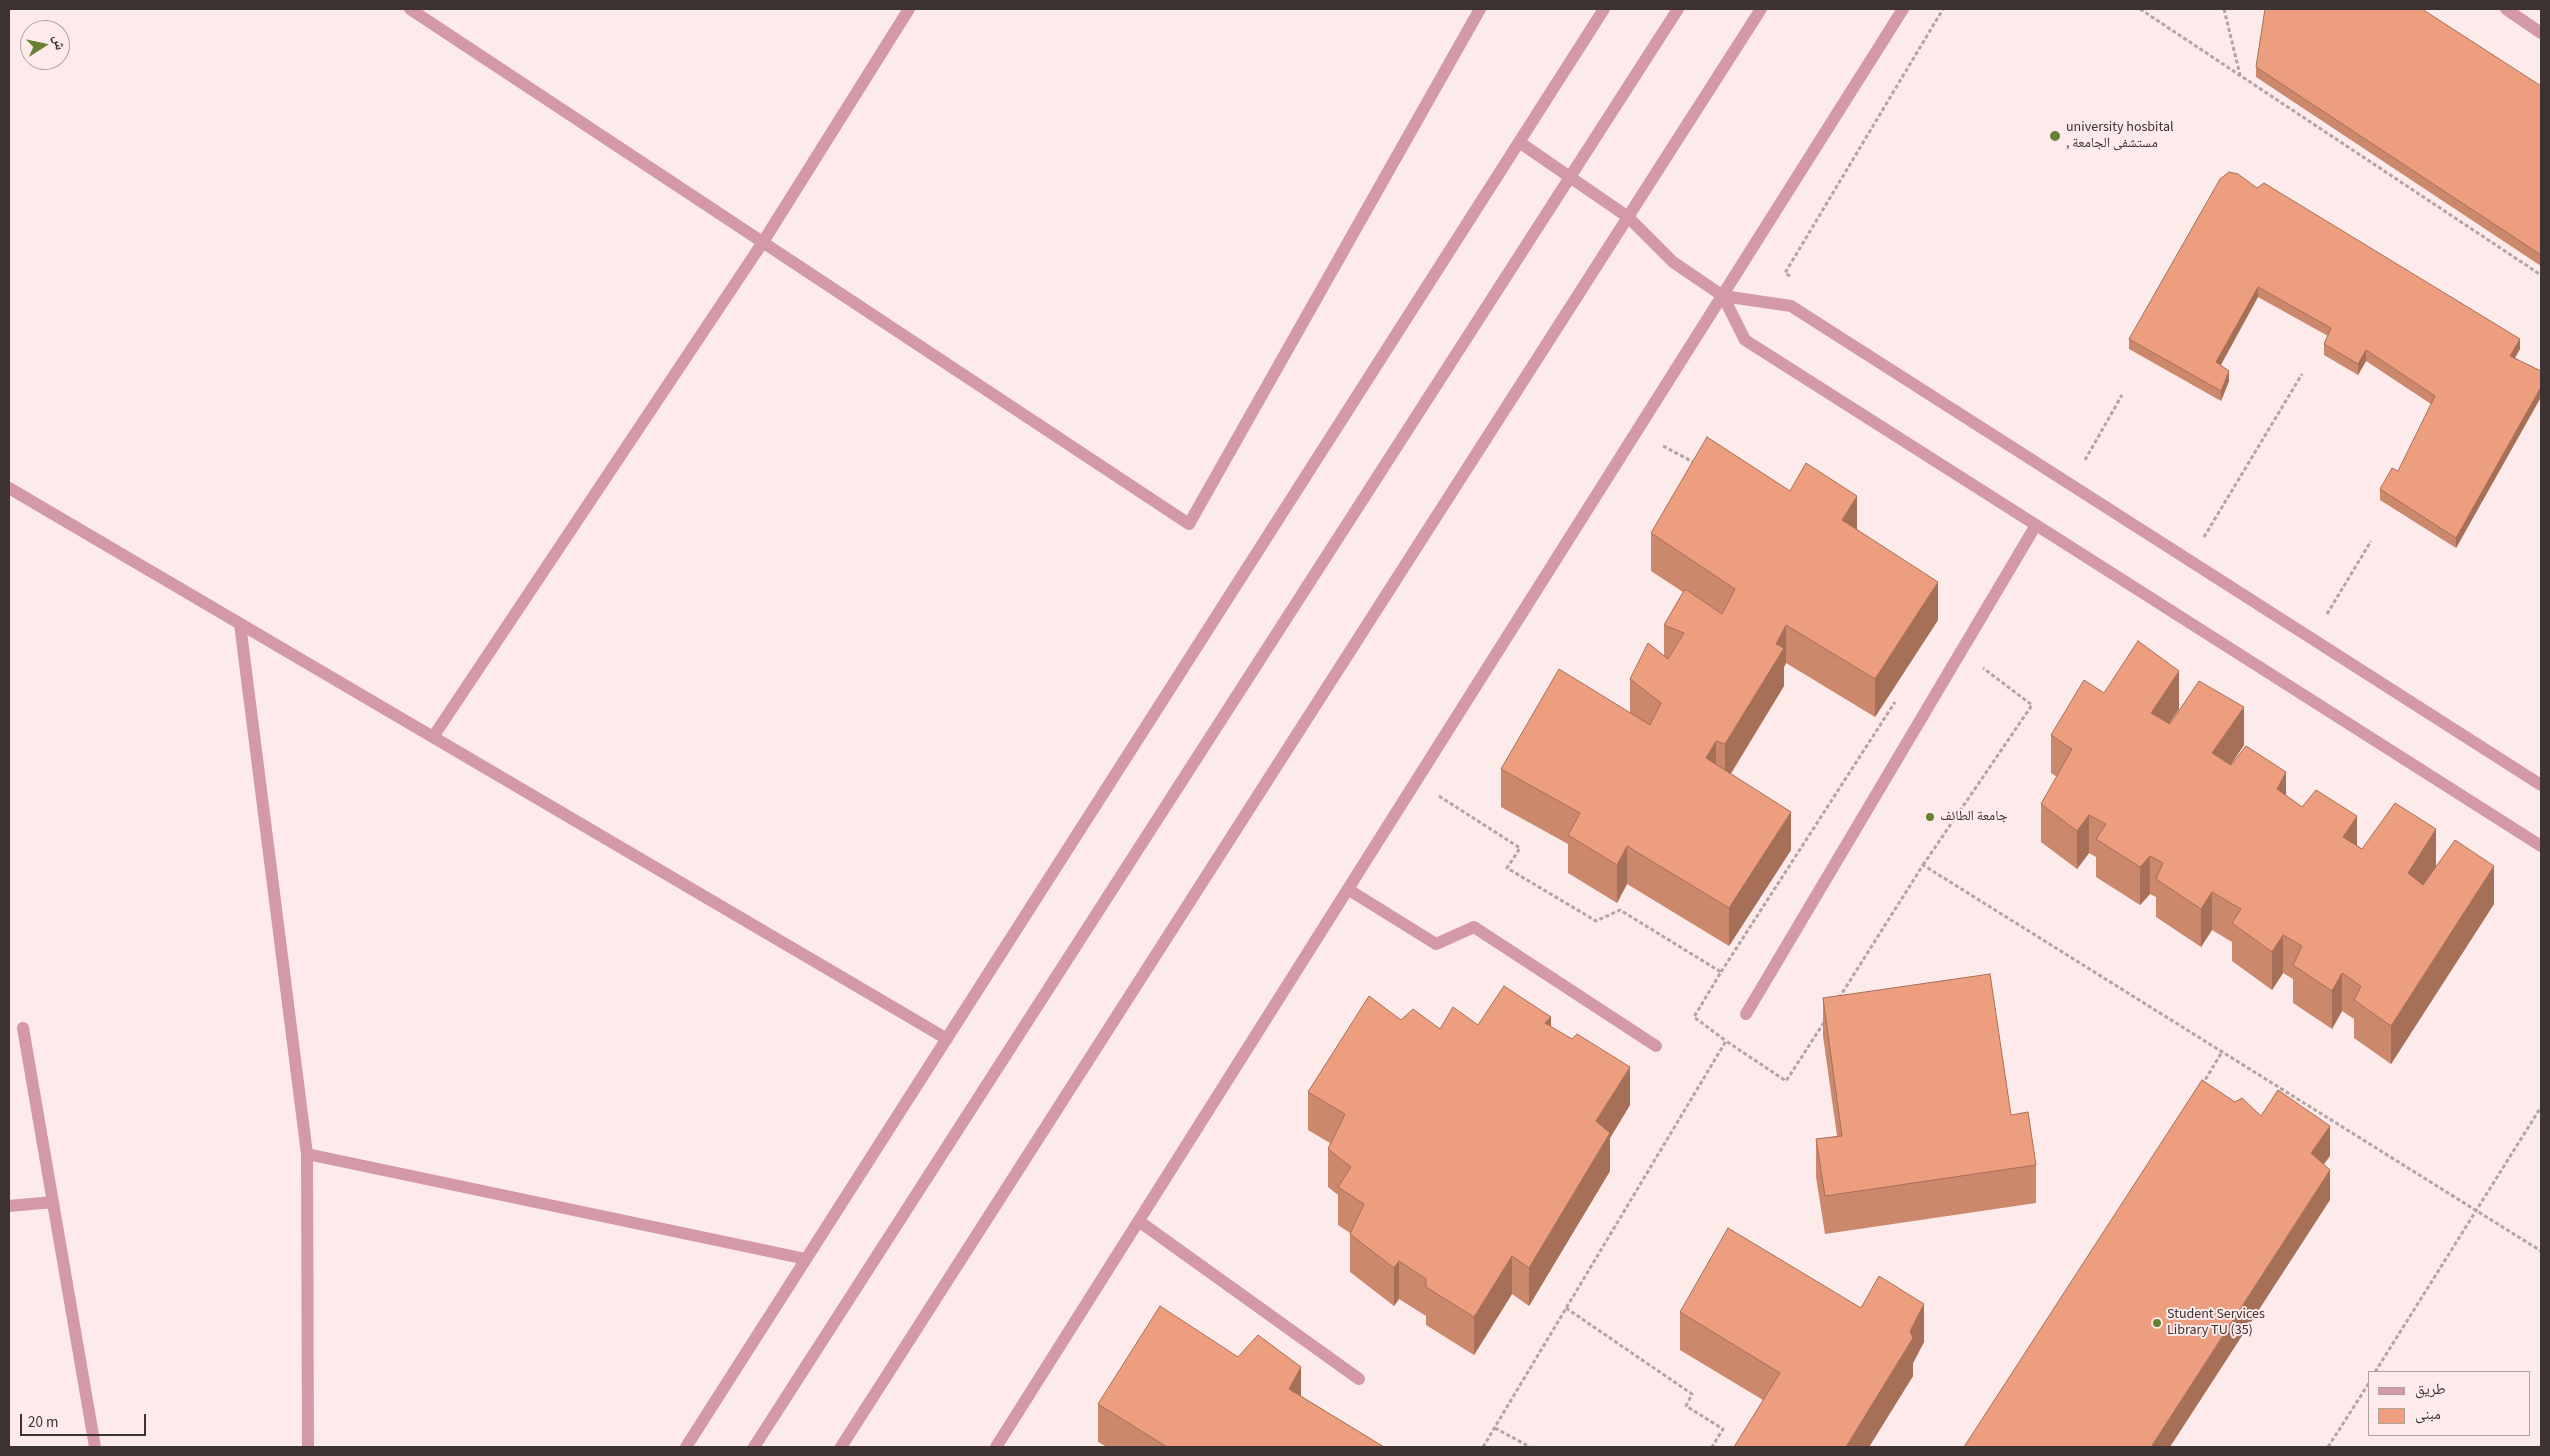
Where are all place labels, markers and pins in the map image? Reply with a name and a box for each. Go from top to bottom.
place label: university hosbital , مستشفى الجامعة [2066,120,2174,152]
marker: university hosbital , مستشفى الجامعة [2048,129,2062,143]
place label: جامعة الطائف [1940,809,2008,825]
marker: جامعة الطائف [1924,811,1936,823]
place label: Student Services Library TU (35) [2167,1307,2265,1340]
marker: Student Services Library TU (35) [2151,1317,2163,1329]

